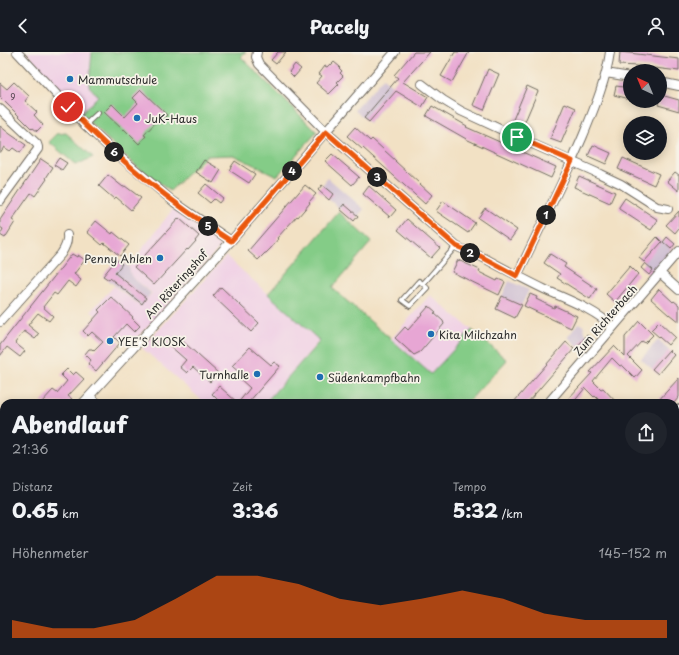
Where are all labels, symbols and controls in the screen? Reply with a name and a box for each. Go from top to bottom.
text: Pacely [310,13,369,40]
icon: back [12,15,34,37]
icon: person [645,15,667,37]
north arrow [623,64,667,108]
map controls [623,64,667,160]
place label: Mammutschule [78,71,157,88]
marker: Mammutschule [65,74,75,84]
house number: 9 [10,89,16,103]
pin [51,90,85,124]
icon: check [57,96,79,118]
place label: JuK-Haus [145,110,197,127]
marker: JuK-Haus [132,113,142,123]
button: layers [623,116,667,160]
pin [500,120,534,154]
icon: arrive [506,126,528,148]
pin: 6 [104,142,124,162]
text: 6 [110,143,118,160]
pin: 4 [282,161,302,181]
text: 4 [288,162,296,179]
pin: 3 [367,167,387,187]
text: 3 [373,168,381,185]
pin: 1 [536,205,556,225]
text: 1 [543,206,549,223]
pin: 5 [198,216,218,236]
text: 5 [204,217,212,234]
pin: 2 [460,243,480,263]
text: 2 [466,244,474,261]
street label: Am Röteringshof [140,245,212,322]
place label: Penny Ahlen [84,250,152,267]
marker: Penny Ahlen [155,253,165,263]
street label: Zum Richterbach [569,281,641,359]
place label: Kita Milchzahn [439,326,517,343]
marker: Kita Milchzahn [426,329,436,339]
place label: YEE'S KIOSK [118,333,186,350]
marker: YEE'S KIOSK [105,336,115,346]
place label: Turnhalle [199,366,249,383]
marker: Turnhalle [252,369,262,379]
place label: Südenkampfbahn [328,369,420,386]
marker: Südenkampfbahn [315,372,325,382]
text: Abendlauf [12,407,127,440]
button: share [625,412,667,454]
text: 21:36 [12,439,48,458]
text: Distanz [12,478,52,495]
text: Zeit [232,478,253,495]
text: Tempo [453,478,486,495]
text: 0.65 [12,495,59,525]
text: 3:36 [232,495,278,525]
text: 5:32 [453,495,498,525]
text: km [59,505,79,522]
text: /km [498,505,523,522]
text: Höhenmeter [12,543,89,562]
text: 145–152 m [598,543,667,562]

